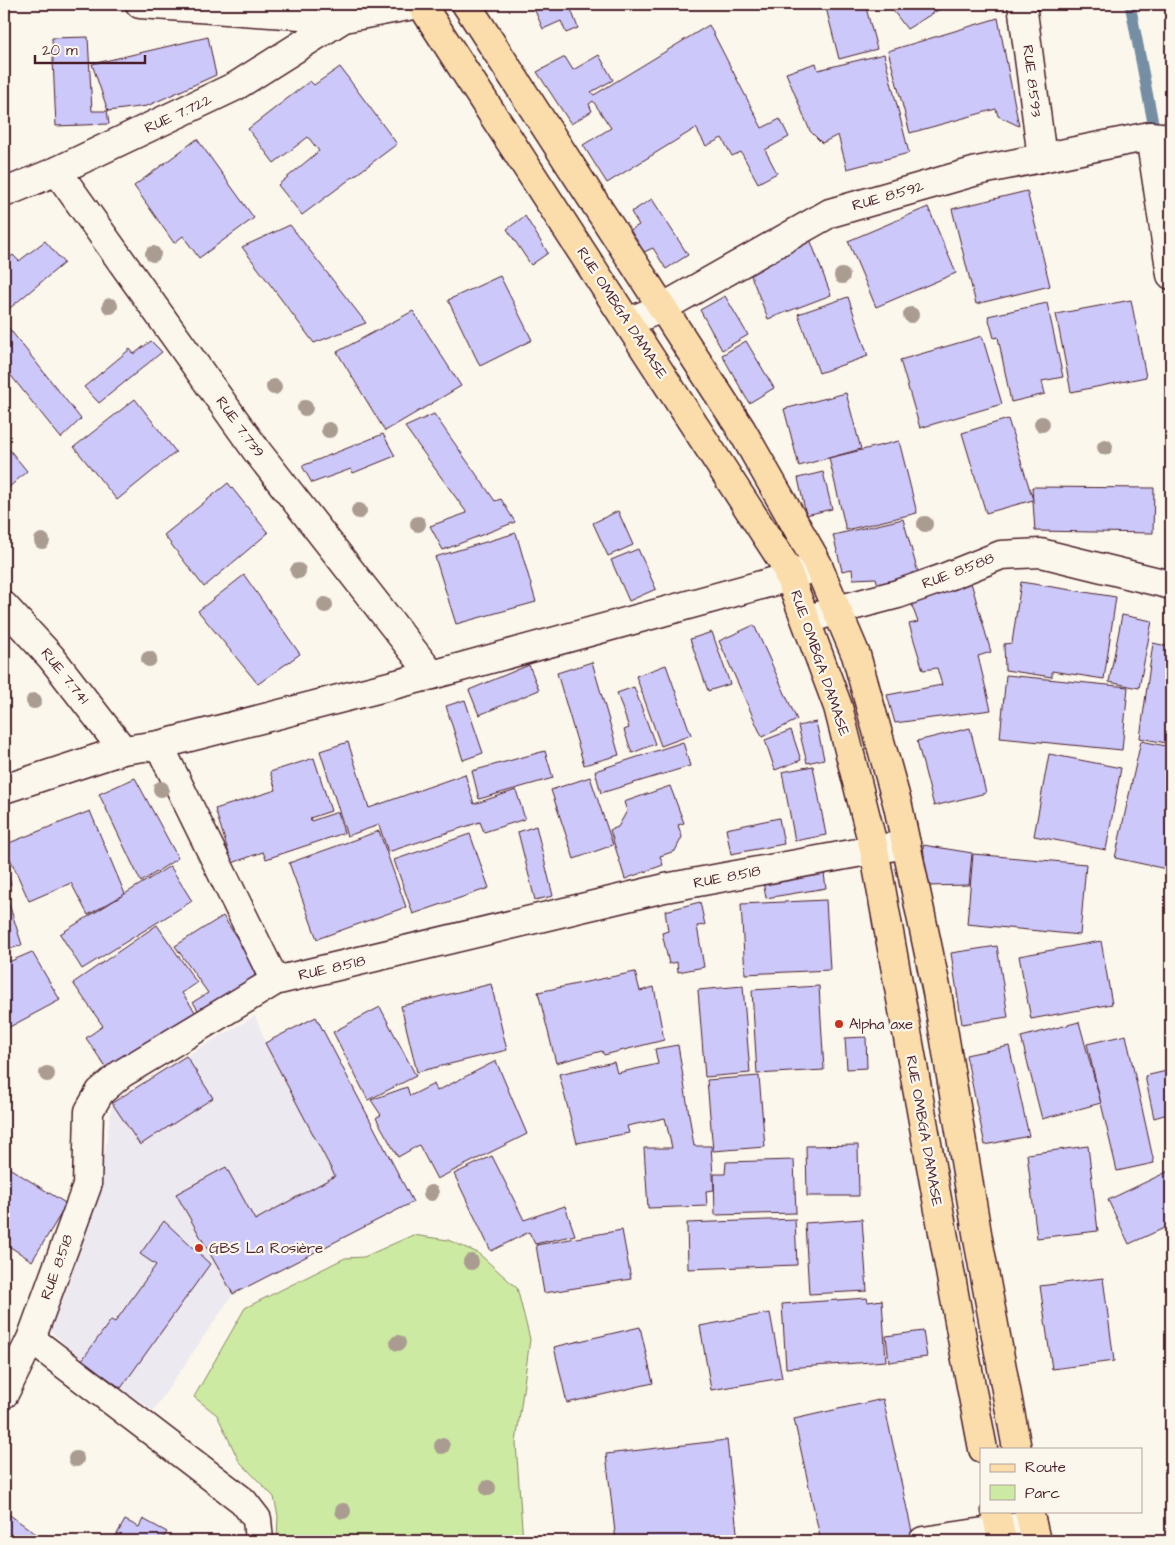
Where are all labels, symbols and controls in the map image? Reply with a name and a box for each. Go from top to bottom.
scale bar [35,32,145,64]
text: 20 m [42,40,78,61]
street label: RUE 8.593 [1017,44,1047,119]
street label: RUE 7.722 [141,89,215,139]
street label: RUE 8.592 [850,176,927,216]
street label: RUE OMBGA DAMASE [572,243,673,383]
street label: RUE 7.739 [211,392,269,462]
street label: RUE 8.588 [919,548,997,594]
street label: RUE OMBGA DAMASE [785,587,855,739]
street label: RUE 7.741 [36,643,94,709]
street label: RUE 8.518 [692,860,763,894]
street label: RUE 8.518 [296,950,368,986]
place label: Alpha axe [849,1014,913,1035]
marker: Alpha axe [833,1018,845,1030]
street label: RUE OMBGA DAMASE [900,1054,948,1208]
street label: RUE 8.518 [35,1231,79,1303]
place label: GBS La Rosière [209,1238,323,1259]
marker: GBS La Rosière [193,1242,205,1254]
legend [980,1448,1142,1512]
text: Route [1025,1457,1066,1478]
text: Parc [1025,1483,1060,1504]

